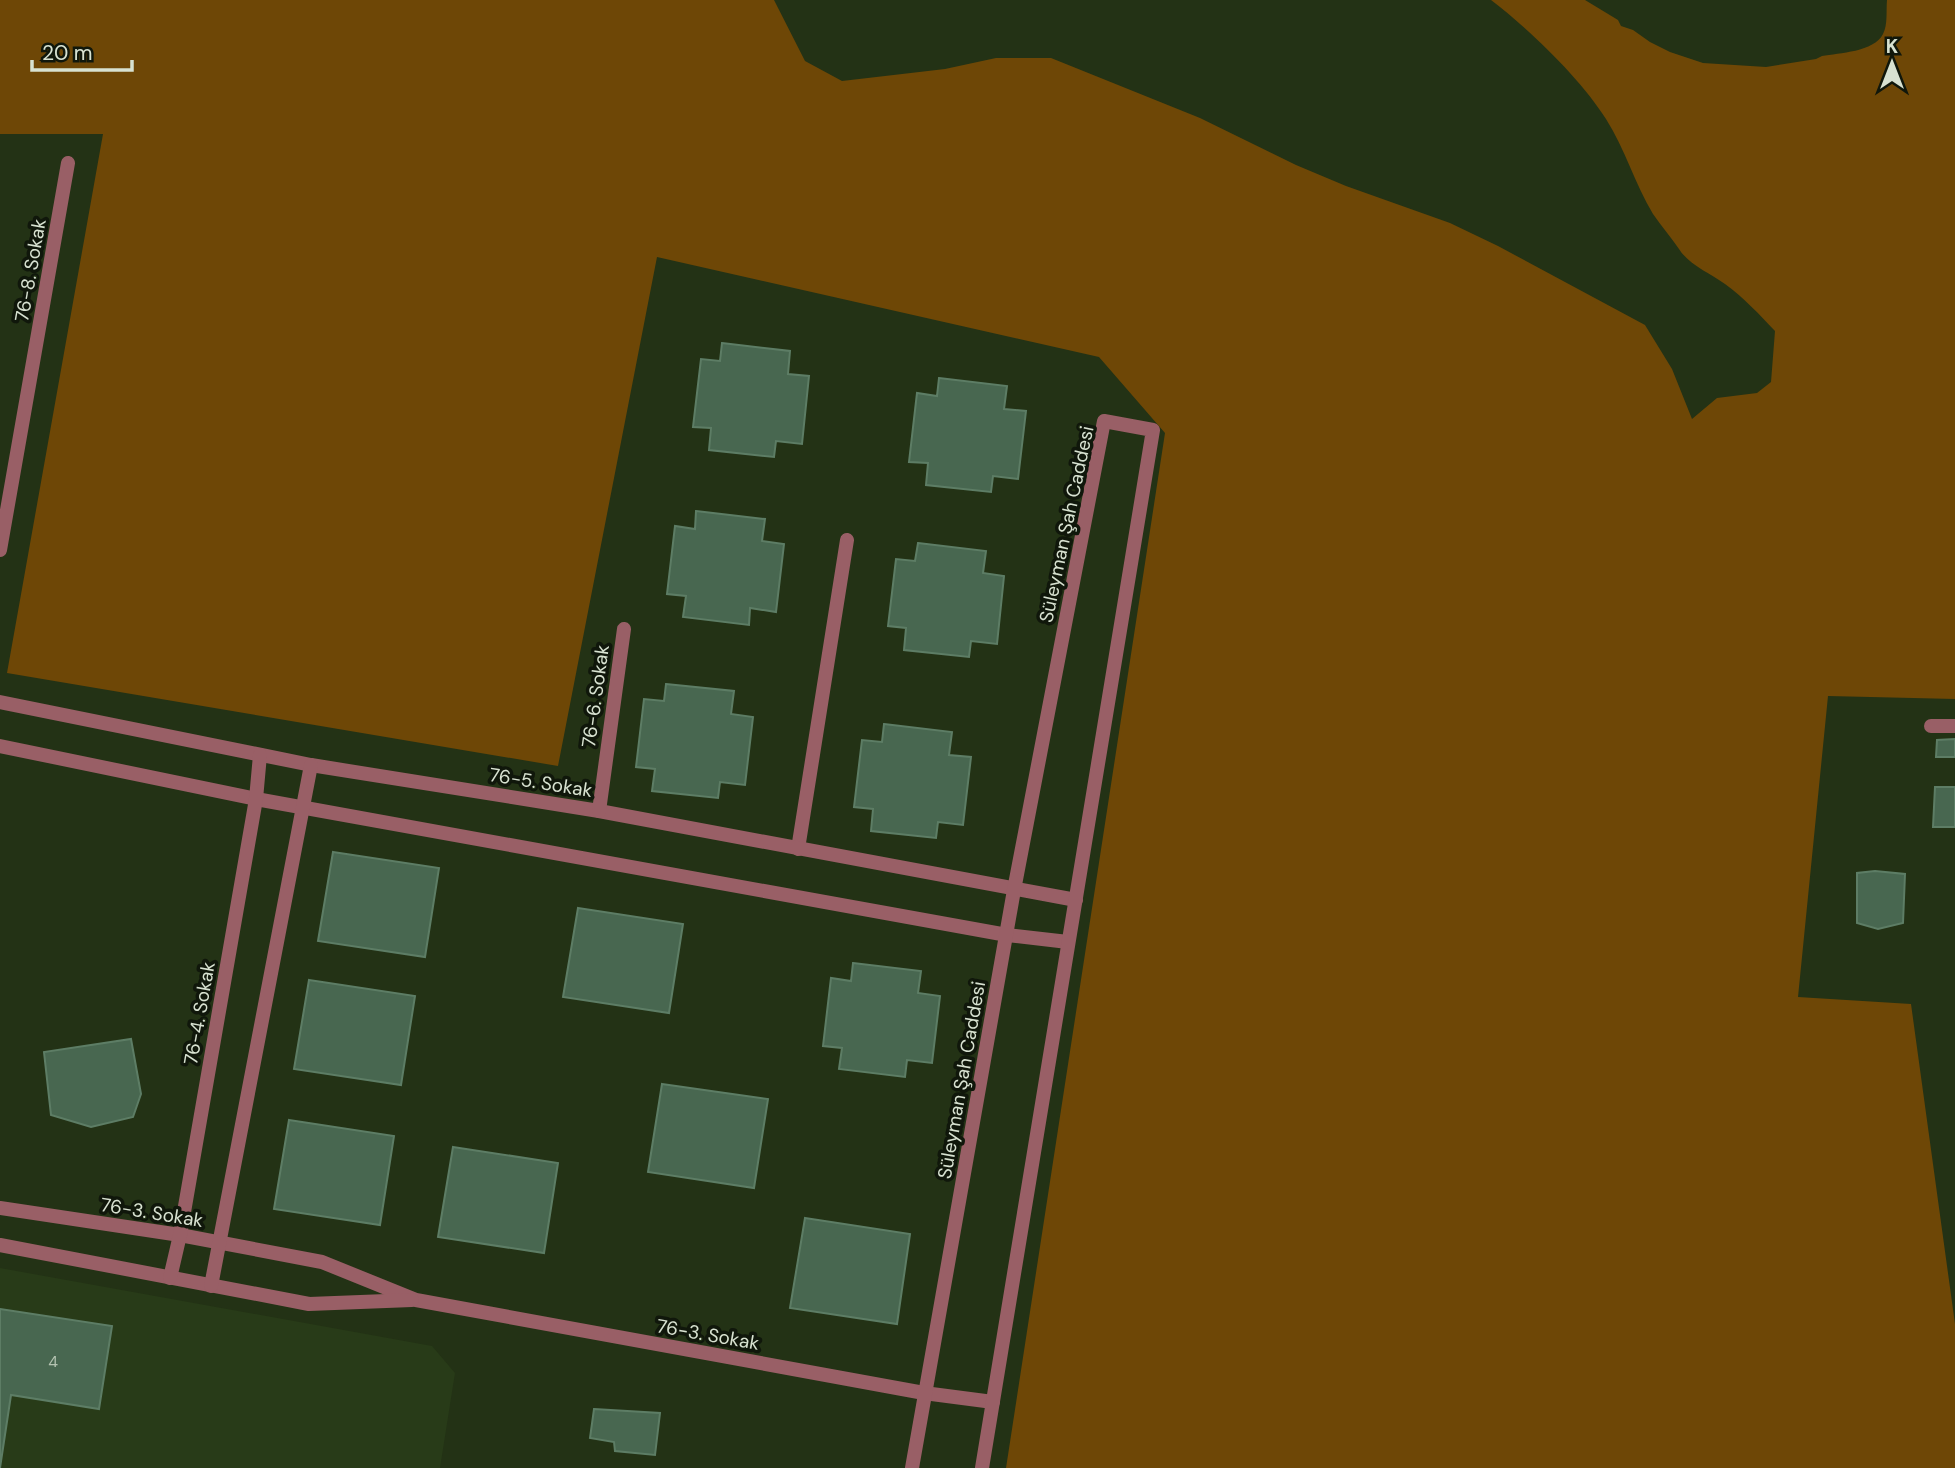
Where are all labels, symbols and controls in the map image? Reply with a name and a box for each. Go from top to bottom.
scale bar [32,28,131,72]
north arrow [1857,28,1927,98]
text: K [1886,34,1898,59]
text: 20 m [42,39,93,67]
street label: 76-8. Sokak [9,216,52,323]
street label: Süleyman Şah Caddesi [1033,424,1100,625]
street label: 76-6. Sokak [576,643,615,749]
street label: 76-5. Sokak [488,762,595,803]
street label: 76-4. Sokak [178,959,221,1066]
street label: Süleyman Şah Caddesi [932,979,991,1181]
street label: 76-3. Sokak [99,1192,205,1233]
street label: 76-3. Sokak [655,1313,762,1356]
house number: 4 [48,1351,58,1372]

